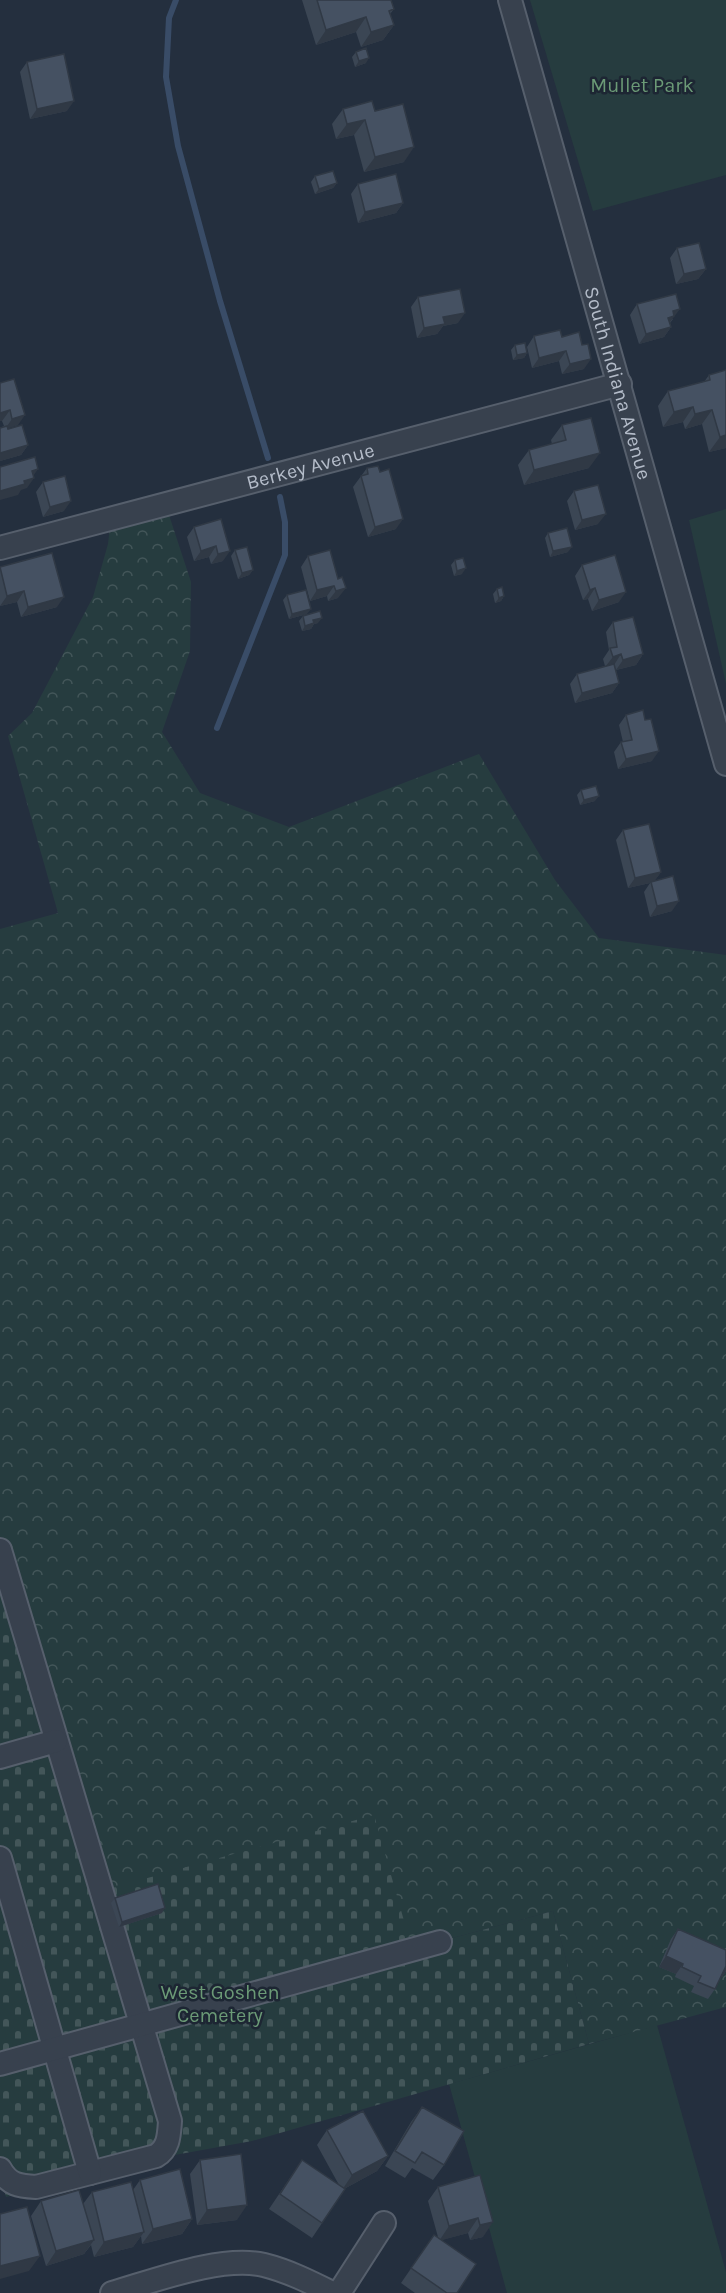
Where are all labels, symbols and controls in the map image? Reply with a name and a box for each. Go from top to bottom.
park label: Mullet Park [590,74,694,97]
street label: South Indiana Avenue [580,284,657,482]
street label: Berkey Avenue [244,438,377,494]
park label: West Goshen Cemetery [160,1981,280,2027]

